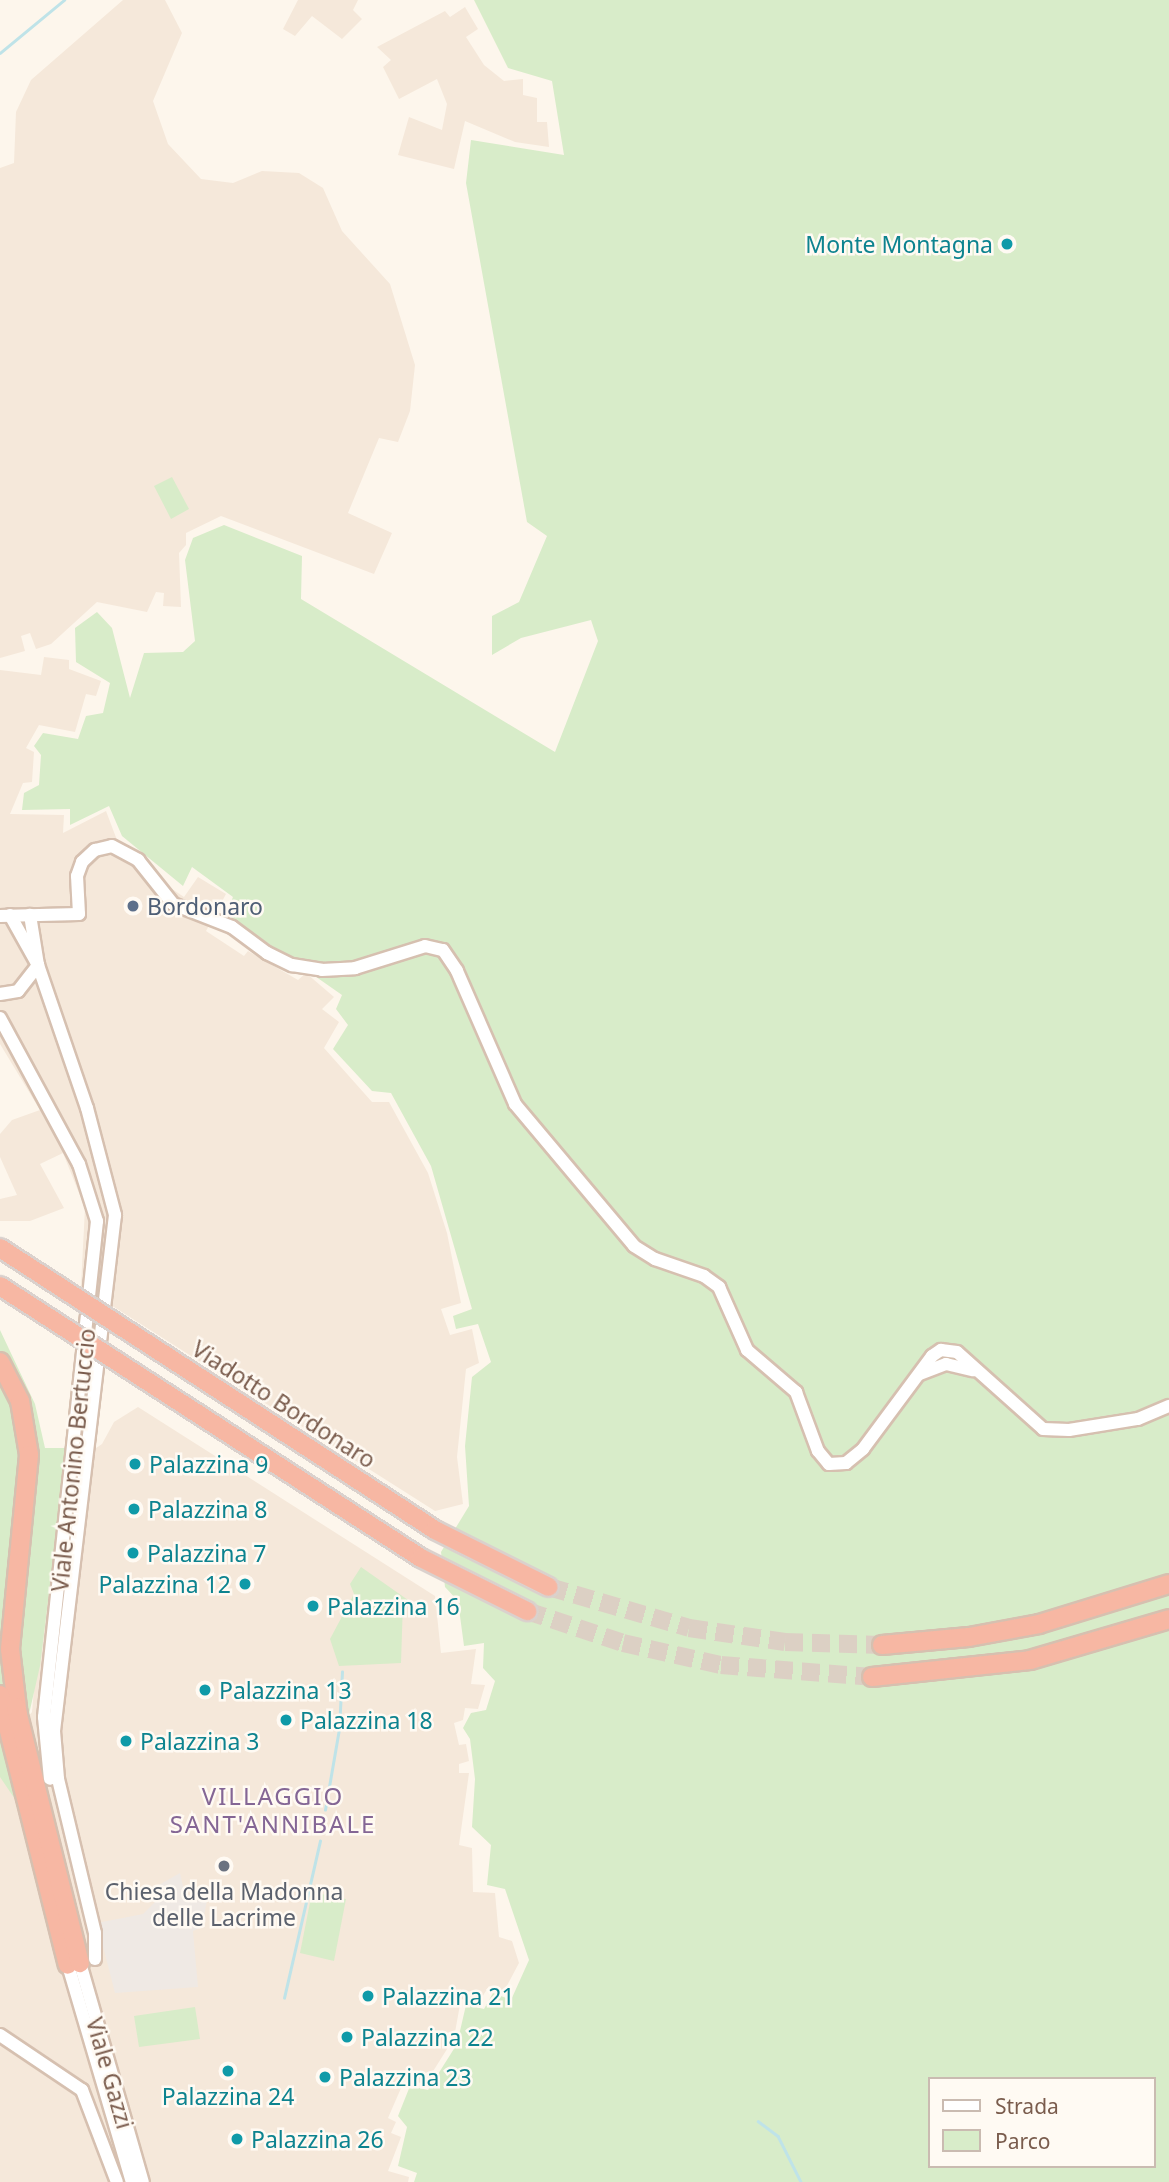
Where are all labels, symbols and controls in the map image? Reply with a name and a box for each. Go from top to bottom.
place label: Monte Montagna [805,230,993,258]
marker: Monte Montagna [999,236,1015,252]
place label: Bordonaro [147,892,263,920]
marker: Bordonaro [125,898,141,914]
street label: Viale Antonino Bertuccio [45,1327,101,1593]
street label: Viadotto Bordonaro [187,1334,381,1474]
place label: Palazzina 9 [149,1450,268,1478]
marker: Palazzina 9 [127,1456,143,1472]
place label: Palazzina 8 [148,1495,267,1523]
marker: Palazzina 8 [126,1501,142,1517]
place label: Palazzina 7 [147,1539,266,1567]
marker: Palazzina 7 [125,1545,141,1561]
place label: Palazzina 12 [98,1570,231,1598]
marker: Palazzina 12 [237,1576,253,1592]
place label: Palazzina 16 [327,1592,460,1620]
marker: Palazzina 16 [305,1598,321,1614]
place label: Palazzina 13 [219,1676,352,1704]
marker: Palazzina 13 [197,1682,213,1698]
place label: Palazzina 18 [300,1706,433,1734]
marker: Palazzina 18 [278,1712,294,1728]
place label: Palazzina 3 [140,1727,259,1755]
marker: Palazzina 3 [118,1733,134,1749]
district label: VILLAGGIO SANT'ANNIBALE [171,1782,375,1838]
marker: Chiesa della Madonna delle Lacrime [216,1858,232,1874]
place label: Chiesa della Madonna delle Lacrime [105,1877,343,1931]
place label: Palazzina 21 [382,1982,515,2010]
marker: Palazzina 21 [360,1988,376,2004]
street label: Viale Gazzi [81,2014,139,2132]
place label: Palazzina 22 [361,2023,494,2051]
marker: Palazzina 22 [339,2029,355,2045]
marker: Palazzina 24 [220,2063,236,2079]
place label: Palazzina 23 [339,2063,472,2091]
marker: Palazzina 23 [317,2069,333,2085]
legend [928,2077,1155,2168]
place label: Palazzina 24 [162,2082,294,2110]
text: Strada [995,2092,1059,2120]
place label: Palazzina 26 [251,2125,384,2153]
text: Parco [995,2127,1051,2155]
marker: Palazzina 26 [229,2131,245,2147]

